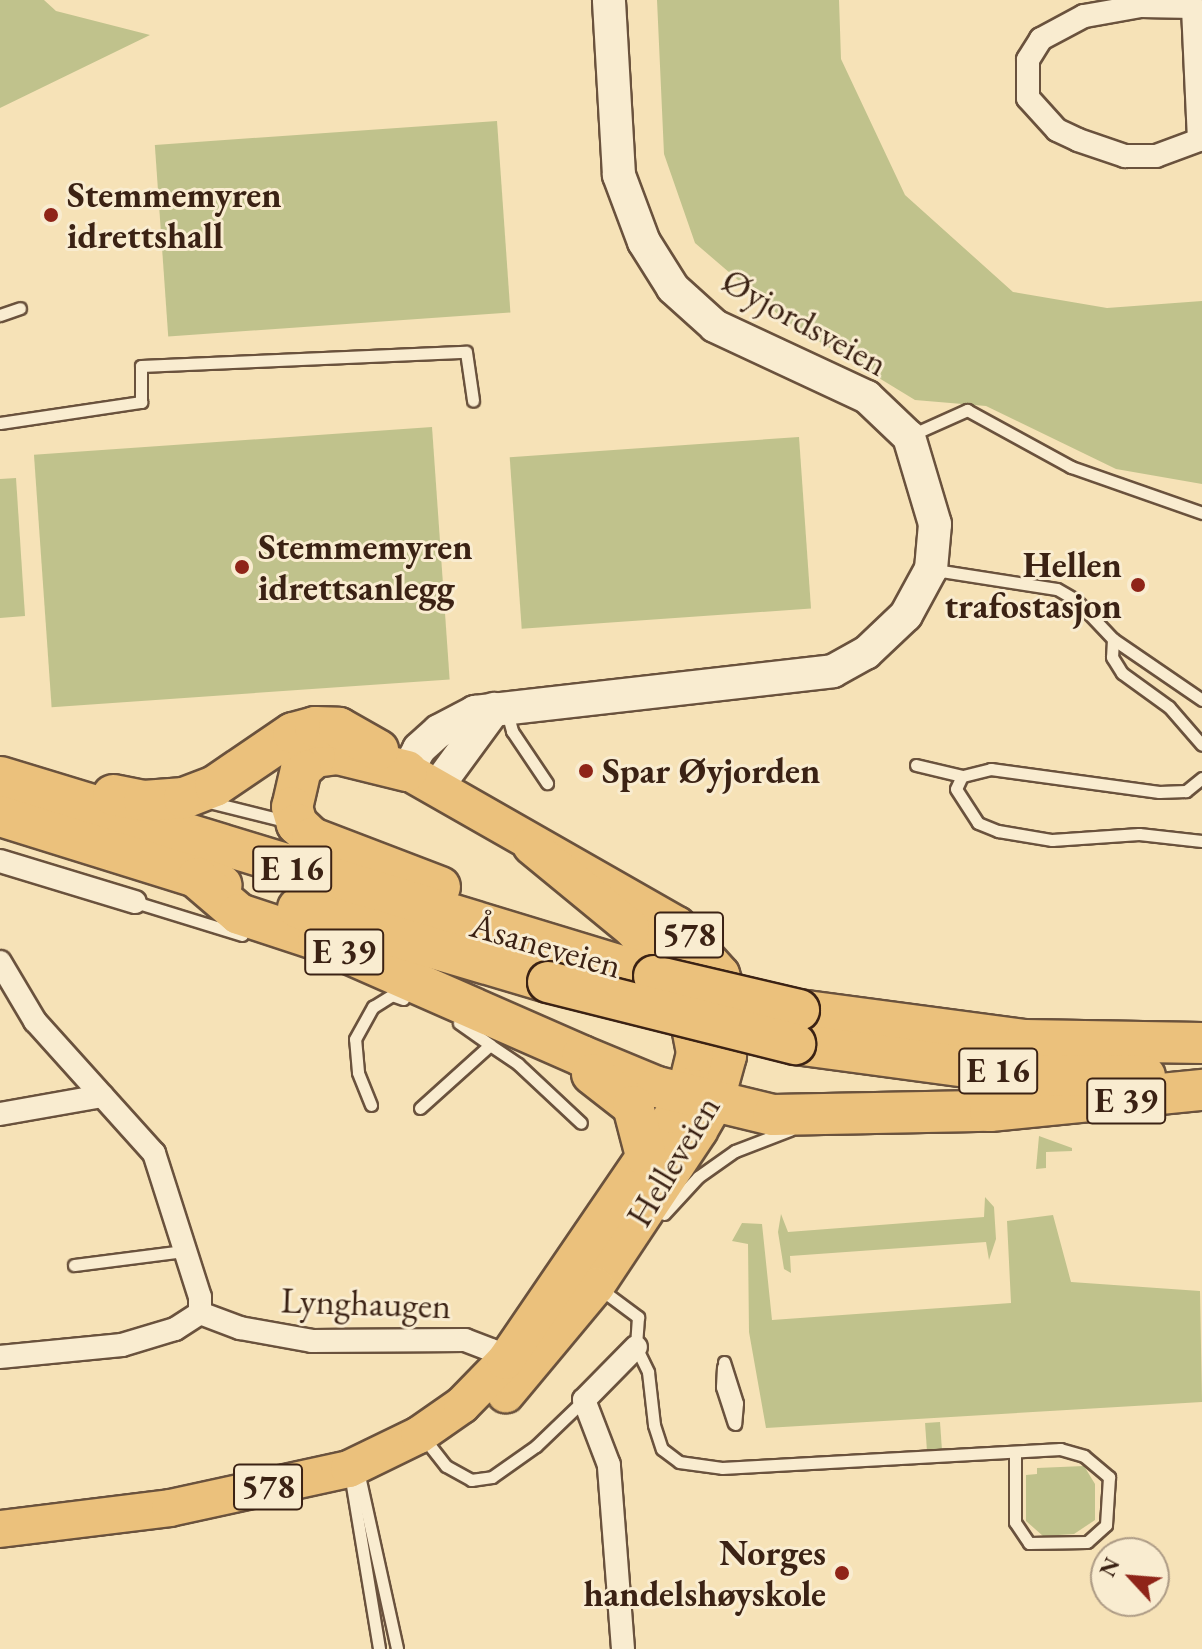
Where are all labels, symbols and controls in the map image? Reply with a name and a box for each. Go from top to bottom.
place label: Stemmemyren idrettshall [67,172,282,257]
marker: Stemmemyren idrettshall [42,206,60,224]
street label: Øyjordsveien [715,259,895,385]
place label: Stemmemyren idrettsanlegg [258,524,473,609]
place label: Hellen trafostasjon [944,542,1122,627]
marker: Stemmemyren idrettsanlegg [233,558,251,576]
marker: Hellen trafostasjon [1129,576,1147,594]
place label: Spar Øyjorden [602,749,820,793]
marker: Spar Øyjorden [577,762,595,780]
road number: E 16 [252,839,332,899]
street label: Åsaneveien [466,903,626,987]
road number: 578 [653,905,725,965]
road number: E 39 [304,922,384,982]
road number: E 16 [958,1041,1038,1101]
road number: E 39 [1086,1071,1166,1131]
street label: Helleveien [617,1088,729,1234]
street label: Lynghaugen [280,1278,452,1328]
road number: 578 [232,1457,304,1517]
place label: Norges handelshøyskole [583,1530,826,1615]
north arrow [1090,1537,1170,1617]
text: N [1093,1553,1127,1581]
marker: Norges handelshøyskole [833,1564,851,1582]

